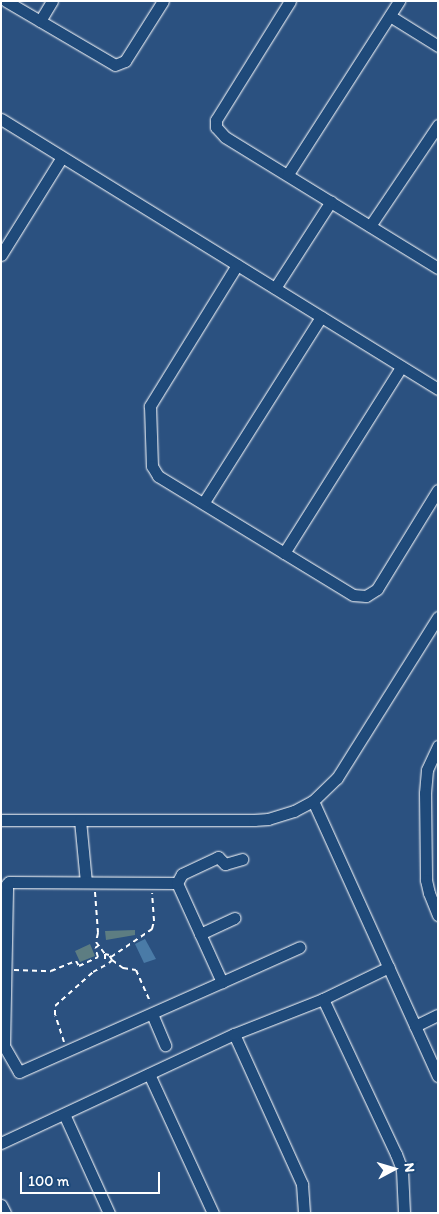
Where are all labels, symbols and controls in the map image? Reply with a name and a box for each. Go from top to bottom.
north arrow [369,1144,419,1194]
scale bar [22,1162,162,1194]
text: N [400,1162,418,1173]
text: 100 m [28,1172,69,1190]

